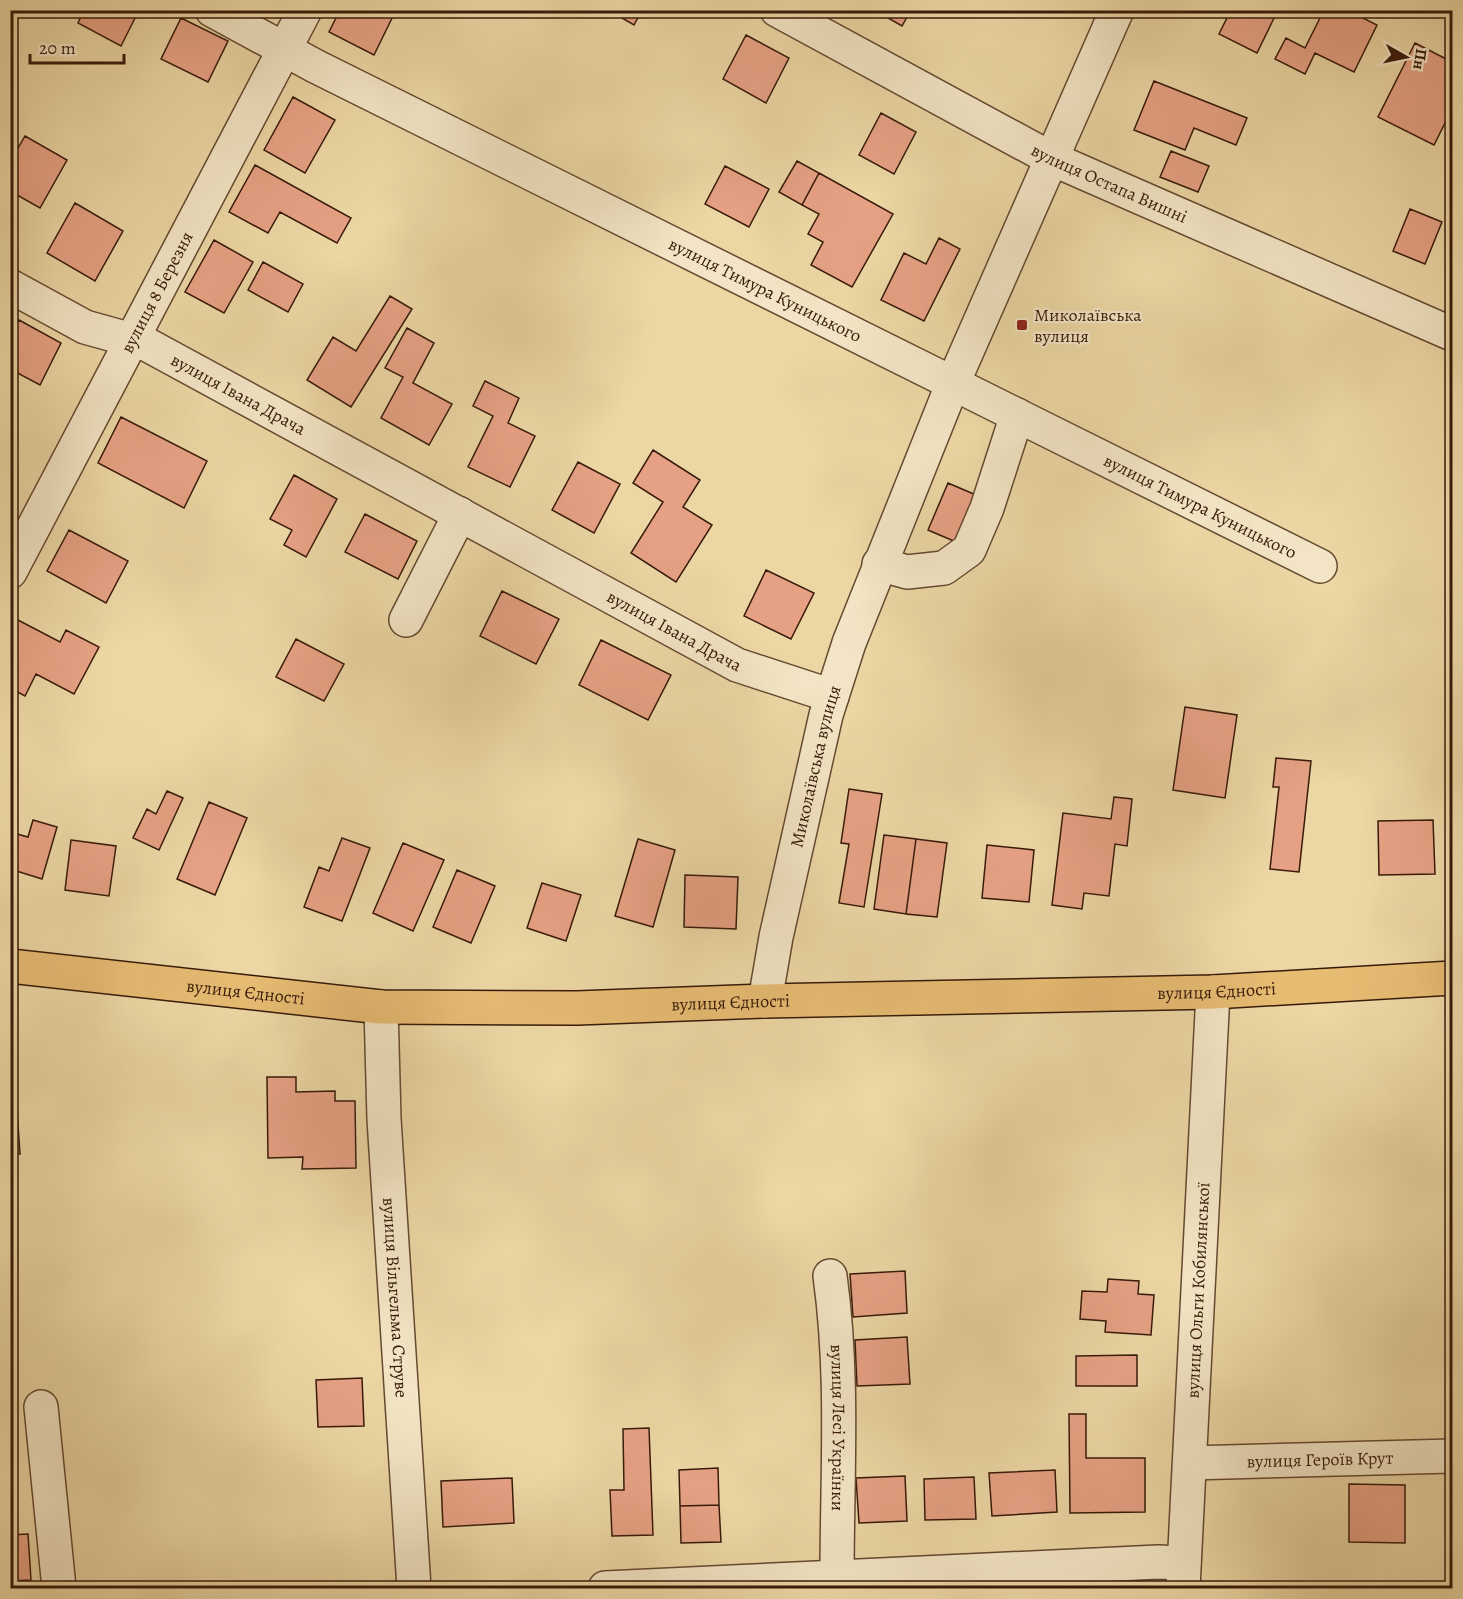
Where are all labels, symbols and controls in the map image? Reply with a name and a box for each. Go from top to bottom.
scale bar [30,27,124,65]
north arrow [1376,27,1436,87]
text: 20 m [39,36,76,60]
text: Пн [1407,47,1432,71]
street label: вулиця Остапа Вишні [1027,138,1191,229]
street label: вулиця 8 Березня [115,227,199,357]
street label: вулиця Тимура Куницького [665,232,866,348]
place label: Миколаївська вулиця [1034,303,1142,348]
marker: Миколаївська вулиця [1015,318,1029,332]
street label: вулиця Івана Драча [167,348,311,441]
street label: вулиця Тимура Куницького [1100,448,1301,565]
street label: вулиця Івана Драча [603,585,747,678]
street label: Миколаївська вулиця [785,682,847,850]
street label: вулиця Єдності [185,974,306,1010]
street label: вулиця Єдності [1157,976,1277,1005]
street label: вулиця Єдності [671,988,790,1016]
street label: вулиця Ольги Кобилянської [1181,1182,1215,1399]
street label: вулиця Вільгельма Струве [377,1197,414,1399]
street label: вулиця Лесі Українки [825,1344,851,1511]
street label: вулиця Героїв Крут [1246,1446,1394,1473]

